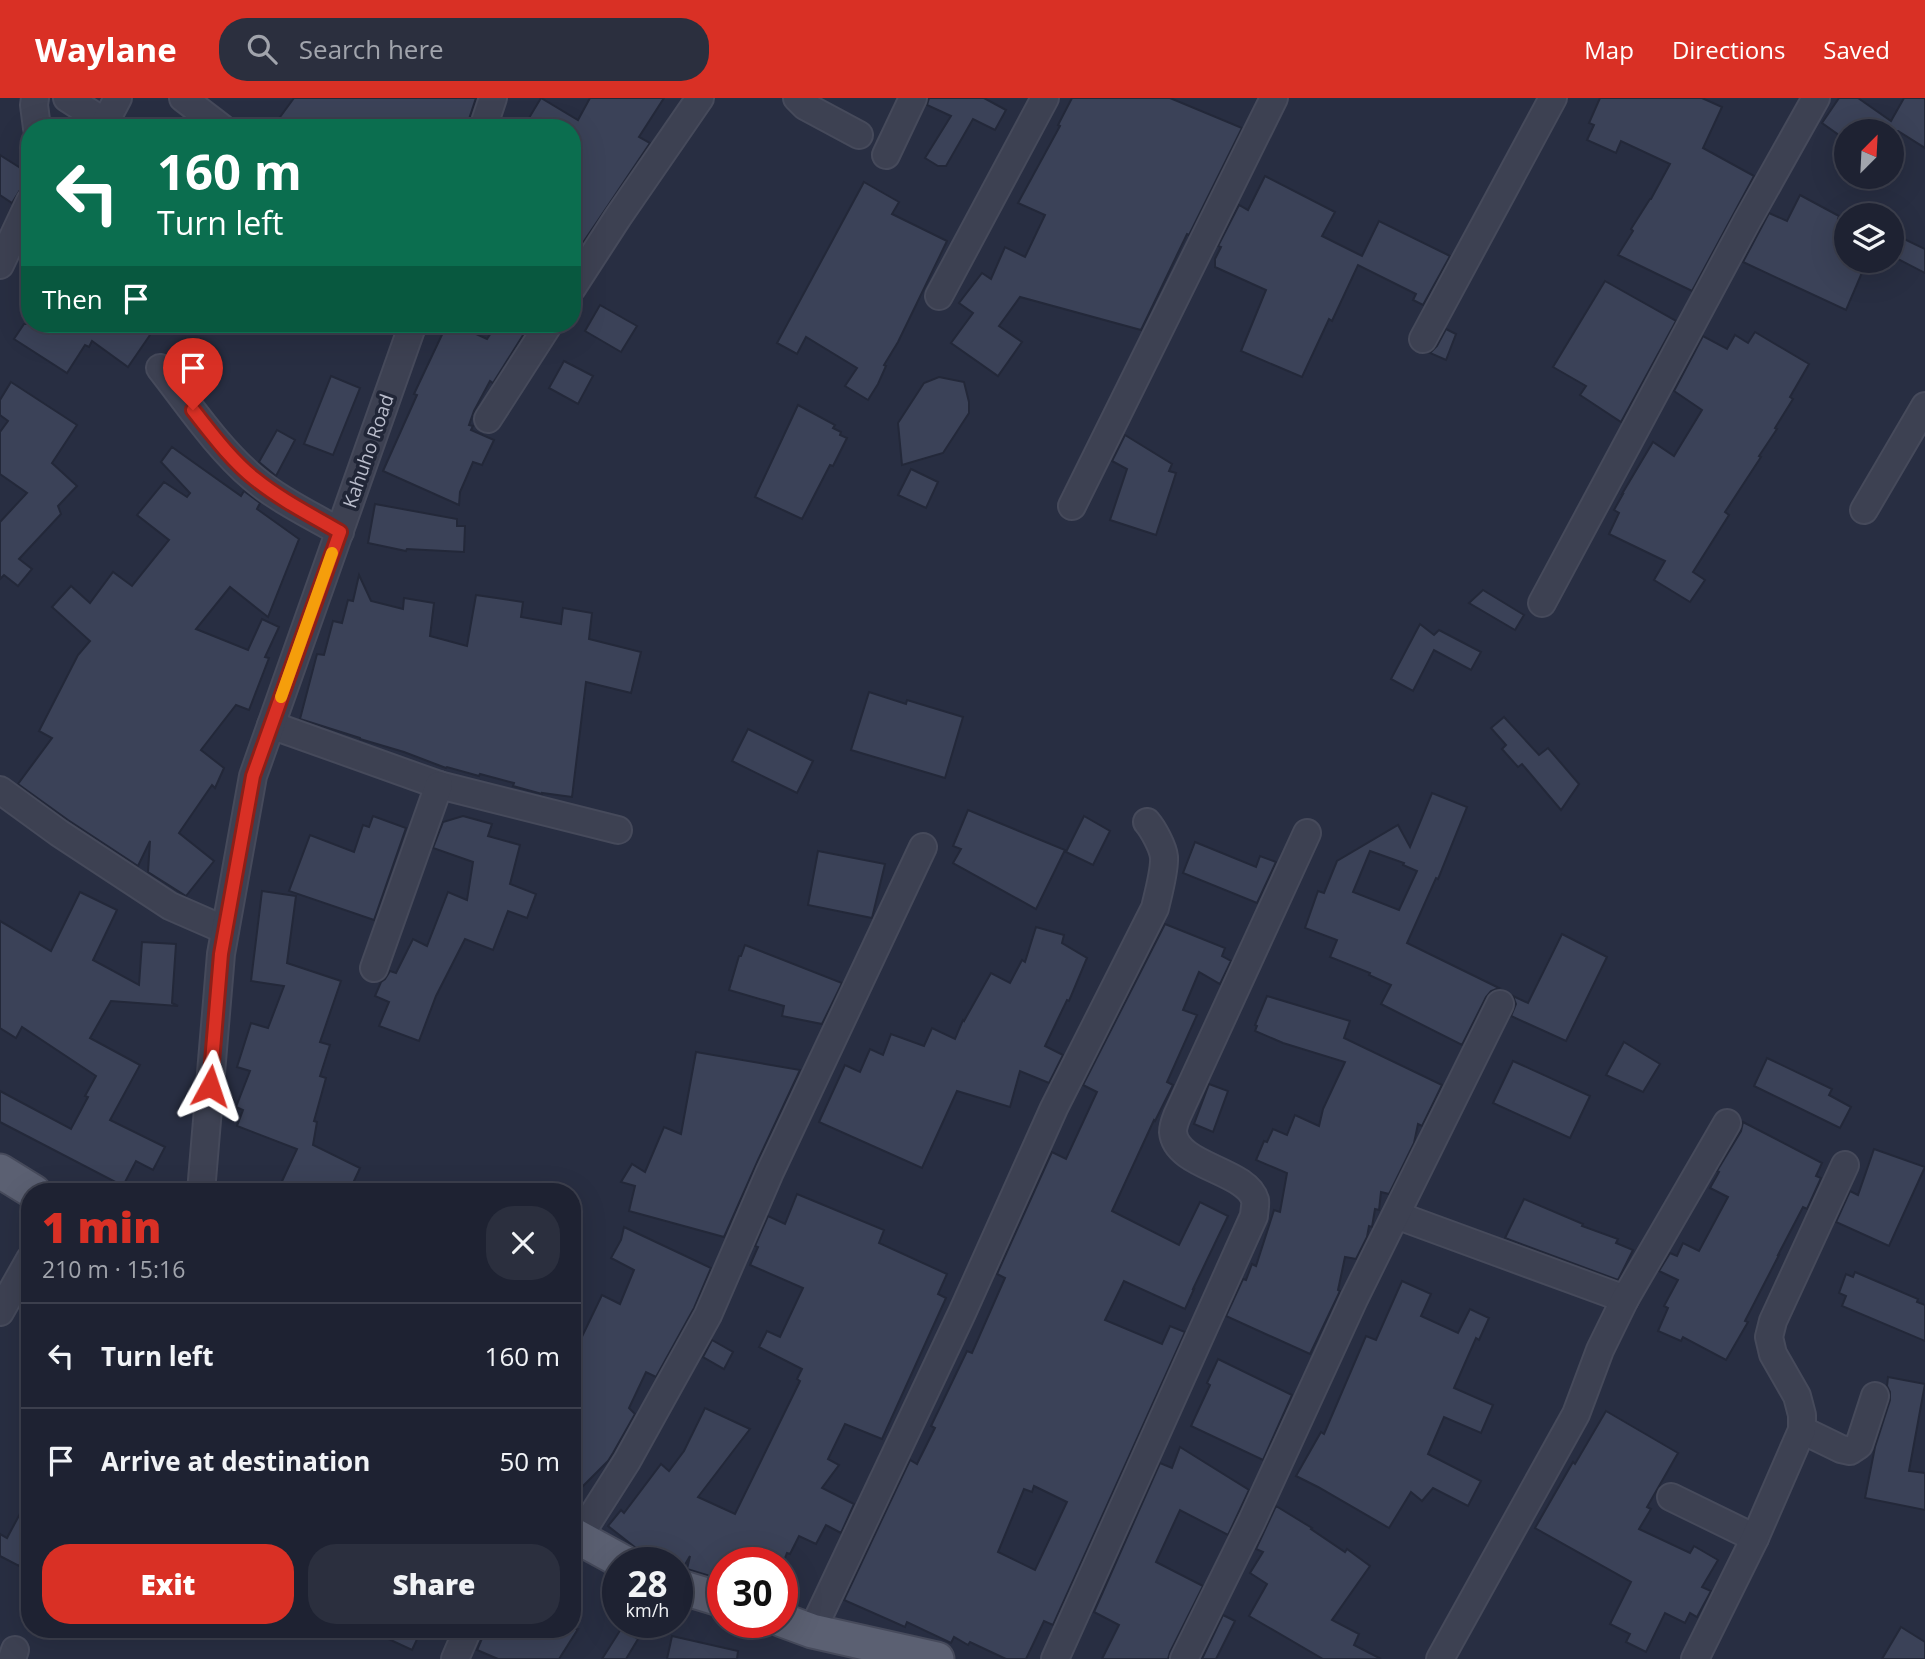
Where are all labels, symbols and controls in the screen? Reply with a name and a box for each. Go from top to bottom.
search box [219,18,709,81]
text: Waylane [35,27,177,72]
icon: search [243,30,281,68]
text: Search here [299,31,444,67]
text: Map [1584,33,1634,66]
text: Directions [1672,33,1785,66]
text: Saved [1823,33,1890,66]
north arrow [1834,119,1904,189]
map controls [1834,119,1904,273]
text: 160 m [157,138,302,204]
icon: left [42,147,133,238]
text: Turn left [157,201,283,244]
button: layers [1834,203,1904,273]
icon: arrive [117,280,155,318]
text: Then [42,281,103,317]
pin [163,338,223,410]
icon: arrive [174,349,212,387]
street label: Kahuho Road [336,391,400,511]
position arrow [173,1049,247,1123]
text: 1 min [42,1198,161,1255]
button: close [486,1206,560,1280]
text: 210 m · 15:16 [42,1253,185,1285]
icon: left [42,1337,80,1375]
text: Turn left [101,1338,213,1374]
text: 160 m [485,1338,560,1374]
icon: arrive [42,1442,80,1480]
text: Arrive at destination [101,1443,370,1479]
text: 50 m [499,1443,560,1479]
button: Exit [42,1544,294,1624]
button: Share [308,1544,560,1624]
speed limit sign: 30 [707,1547,798,1638]
text: 28 [627,1560,668,1607]
text: km/h [626,1598,669,1622]

